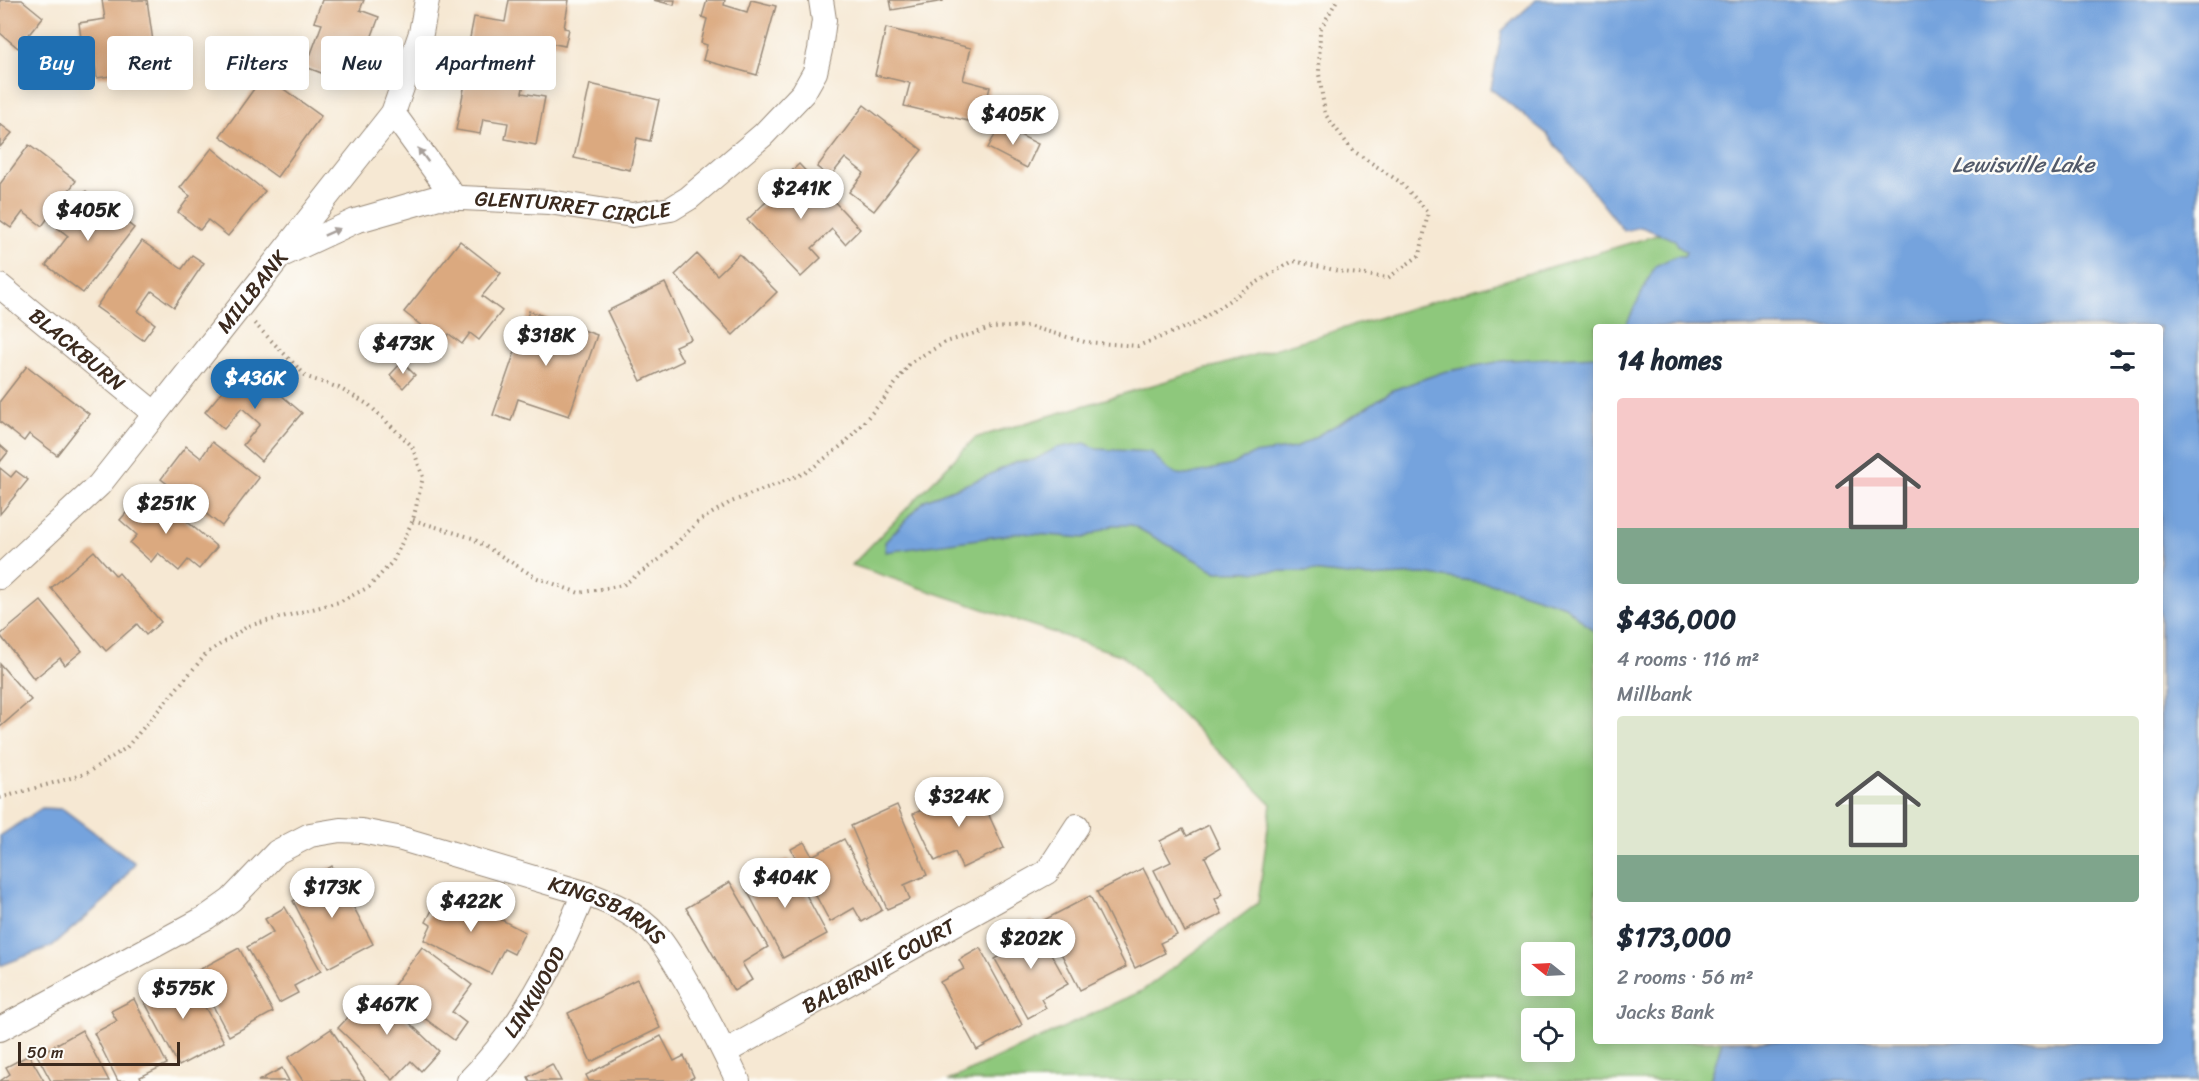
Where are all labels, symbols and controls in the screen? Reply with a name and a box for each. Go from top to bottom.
chip: Buy [18,36,95,90]
chip: Rent [107,36,193,90]
chip: Filters [205,36,309,90]
chip: New [321,36,403,90]
chip: Apartment [415,36,556,90]
pin: $405K [971,95,1055,146]
text: $405K [982,97,1044,132]
water label: Lewisville Lake [1952,145,2097,184]
one-way arrow [418,147,430,163]
pin: $241K [759,169,843,220]
text: $241K [772,171,830,206]
street label: GLENTURRET CIRCLE [474,180,675,234]
pin: $405K [46,191,130,242]
text: $405K [57,193,119,228]
one-way arrow [323,226,341,236]
street label: MILLBANK [206,240,298,342]
street label: BLACKBURN [20,298,134,402]
pin: $318K [504,316,588,367]
text: $318K [517,318,575,353]
pin: $473K [361,324,445,375]
text: $473K [373,326,433,361]
text: 14 homes [1617,337,1722,383]
icon: filters [2106,344,2139,377]
pin: $436K [213,359,297,410]
text: $436K [225,361,285,396]
icon: home [1824,437,1932,545]
pin: $251K [124,484,208,535]
text: $251K [137,486,195,521]
text: $436,000 [1617,596,1736,642]
text: 4 rooms · 116 m² [1617,642,1759,677]
text: Millbank [1617,677,1692,712]
icon: home [1824,755,1932,863]
pin: $324K [917,777,1001,828]
text: $324K [929,779,989,814]
pin: $404K [743,858,827,909]
text: $404K [753,860,817,895]
street label: KINGSBARNS [544,864,676,954]
pin: $173K [290,868,374,919]
text: $173K [304,870,360,905]
pin: $422K [429,882,513,933]
text: $422K [440,884,502,919]
street label: BALBIRNIE COURT [795,907,964,1024]
text: $173,000 [1617,914,1731,960]
pin: $202K [989,919,1073,970]
text: $202K [1000,921,1062,956]
street label: LINKWOOD [493,939,577,1046]
north arrow [1521,942,1575,996]
map controls [1521,942,1575,1062]
text: 2 rooms · 56 m² [1617,960,1754,995]
pin: $575K [141,969,225,1020]
text: $575K [152,971,214,1006]
pin: $467K [345,985,429,1036]
text: $467K [357,987,417,1022]
text: Jacks Bank [1617,995,1715,1030]
button: locate [1521,1008,1575,1062]
text: 50 m [27,1038,63,1067]
scale bar [18,1039,180,1066]

